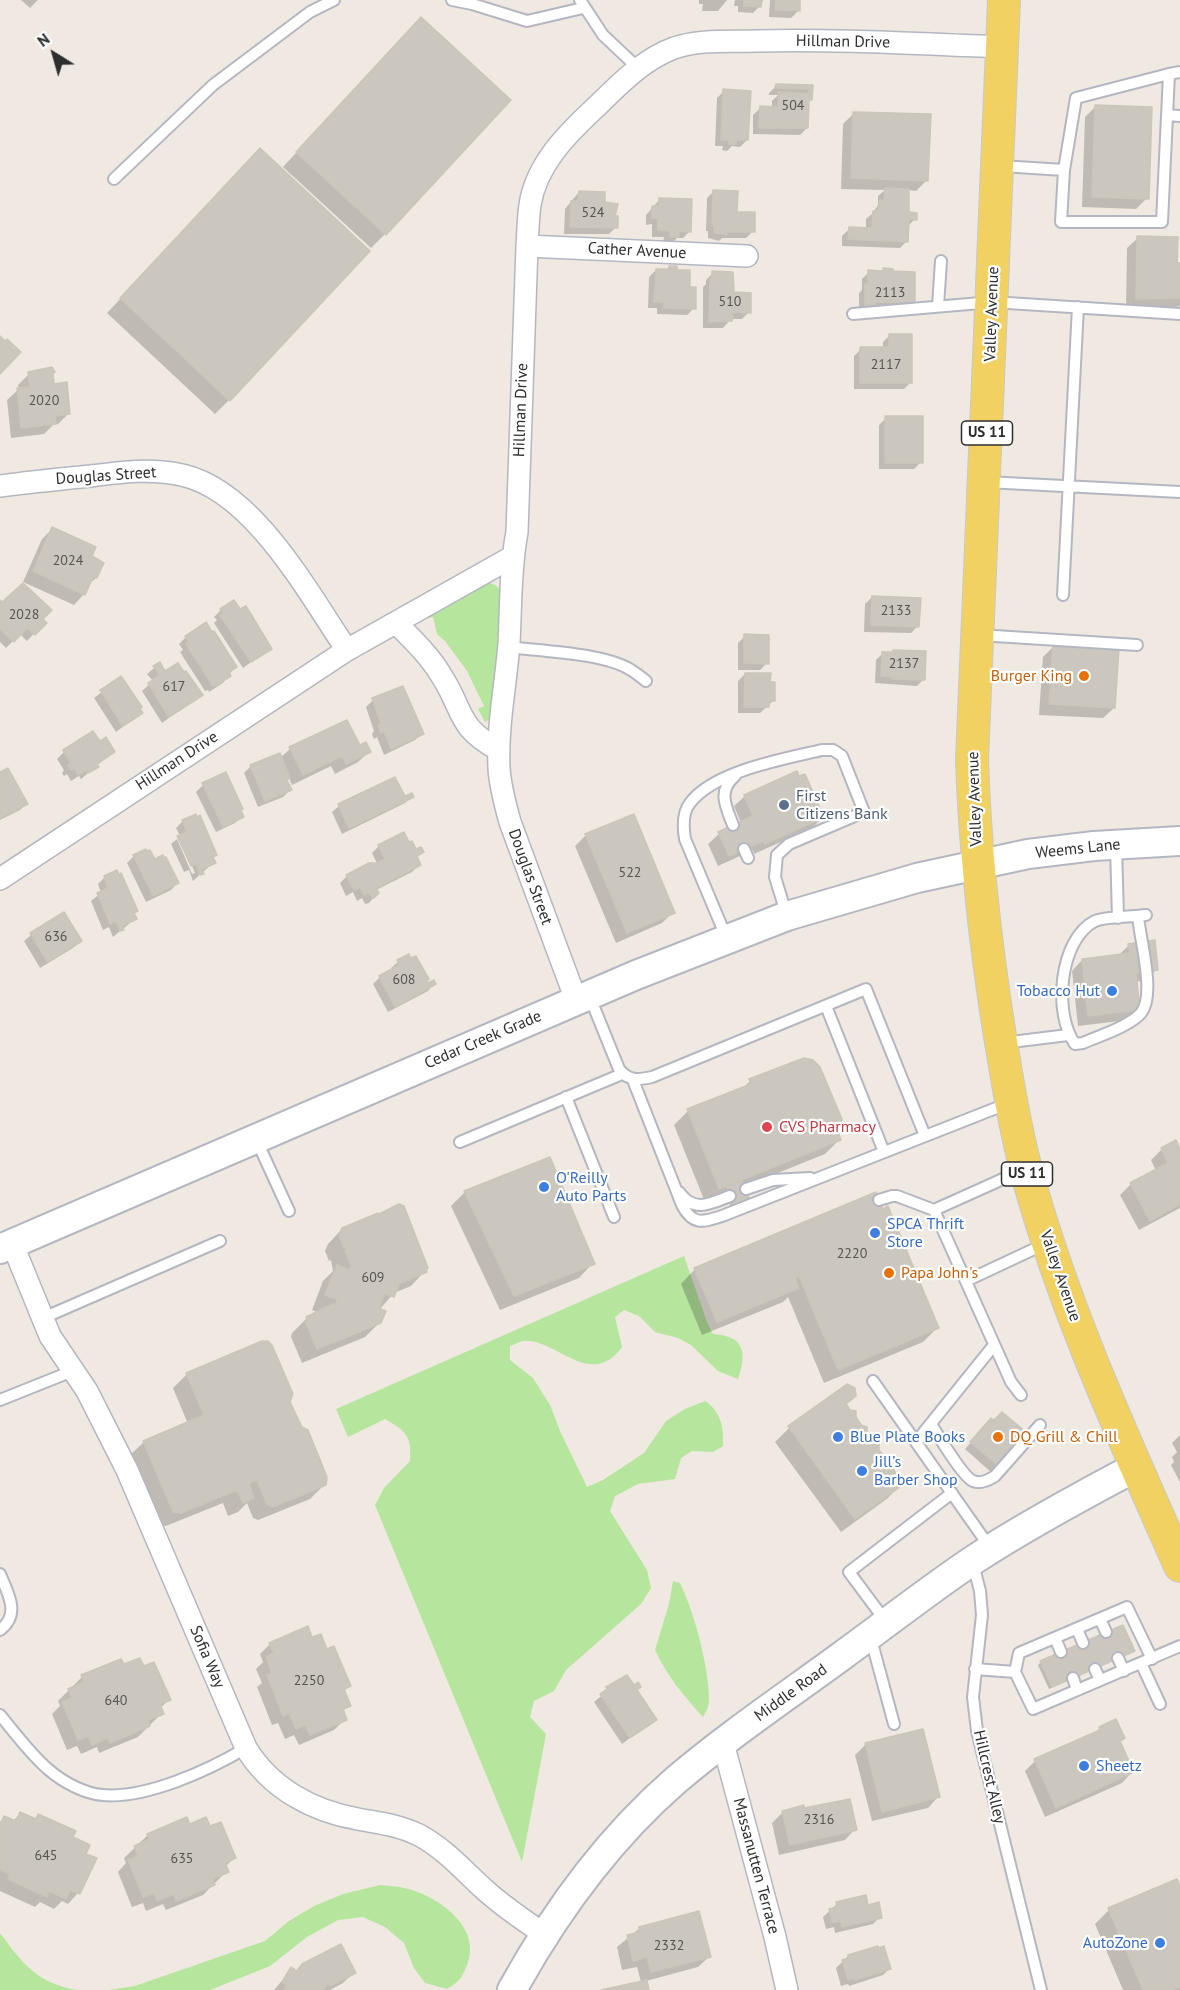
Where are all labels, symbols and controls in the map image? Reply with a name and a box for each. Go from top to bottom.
north arrow [24,24,84,84]
text: N [33,28,53,51]
street label: Hillman Drive [796,32,890,52]
house number: 504 [782,98,804,114]
house number: 524 [582,205,604,221]
street label: Cather Avenue [587,239,687,263]
street label: Valley Avenue [981,266,1003,362]
house number: 2113 [875,285,905,301]
house number: 510 [719,294,741,310]
house number: 2117 [871,357,901,373]
street label: Hillman Drive [510,363,532,457]
house number: 2020 [29,393,59,409]
road number: US 11 [962,421,1012,445]
street label: Douglas Street [55,463,157,489]
house number: 2024 [53,553,83,569]
house number: 2133 [881,603,911,619]
house number: 2028 [9,607,39,623]
house number: 2137 [889,656,919,672]
place label: Burger King [991,666,1072,686]
marker: Burger King [1077,669,1091,683]
house number: 617 [163,679,185,695]
street label: Hillman Drive [132,727,222,795]
street label: Valley Avenue [964,751,986,847]
place label: First Citizens Bank [796,786,888,824]
marker: First Citizens Bank [777,798,791,812]
street label: Douglas Street [504,826,556,928]
street label: Weems Lane [1035,835,1121,863]
house number: 522 [619,865,641,881]
house number: 636 [45,929,67,945]
house number: 608 [393,972,415,988]
place label: Tobacco Hut [1017,981,1100,1001]
marker: Tobacco Hut [1105,984,1119,998]
street label: Cedar Creek Grade [422,1007,544,1073]
place label: CVS Pharmacy [779,1117,876,1137]
marker: CVS Pharmacy [760,1120,774,1134]
road number: US 11 [1002,1162,1052,1186]
place label: O'Reilly Auto Parts [556,1168,626,1206]
marker: O'Reilly Auto Parts [537,1180,551,1194]
place label: SPCA Thrift Store [887,1214,964,1252]
marker: SPCA Thrift Store [868,1226,882,1240]
street label: Valley Avenue [1035,1228,1085,1324]
house number: 2220 [837,1246,867,1262]
place label: Papa John's [901,1263,978,1283]
marker: Papa John's [882,1266,896,1280]
house number: 609 [362,1270,384,1286]
place label: Blue Plate Books [850,1427,965,1447]
place label: DQ Grill & Chill [1010,1427,1118,1447]
marker: Blue Plate Books [831,1430,845,1444]
marker: DQ Grill & Chill [991,1430,1005,1444]
place label: Jill’s Barber Shop [874,1452,958,1490]
marker: Jill’s Barber Shop [855,1464,869,1478]
street label: Sofia Way [185,1623,229,1691]
street label: Middle Road [751,1660,831,1726]
house number: 2250 [294,1673,324,1689]
house number: 640 [105,1693,127,1709]
street label: Hillcrest Alley [969,1728,1009,1826]
place label: Sheetz [1096,1756,1142,1776]
marker: Sheetz [1077,1759,1091,1773]
street label: Massanutten Terrace [729,1796,783,1936]
house number: 2316 [804,1812,834,1828]
house number: 645 [35,1848,57,1864]
house number: 635 [171,1851,193,1867]
place label: AutoZone [1083,1933,1148,1953]
marker: AutoZone [1153,1936,1167,1950]
house number: 2332 [654,1938,684,1954]

